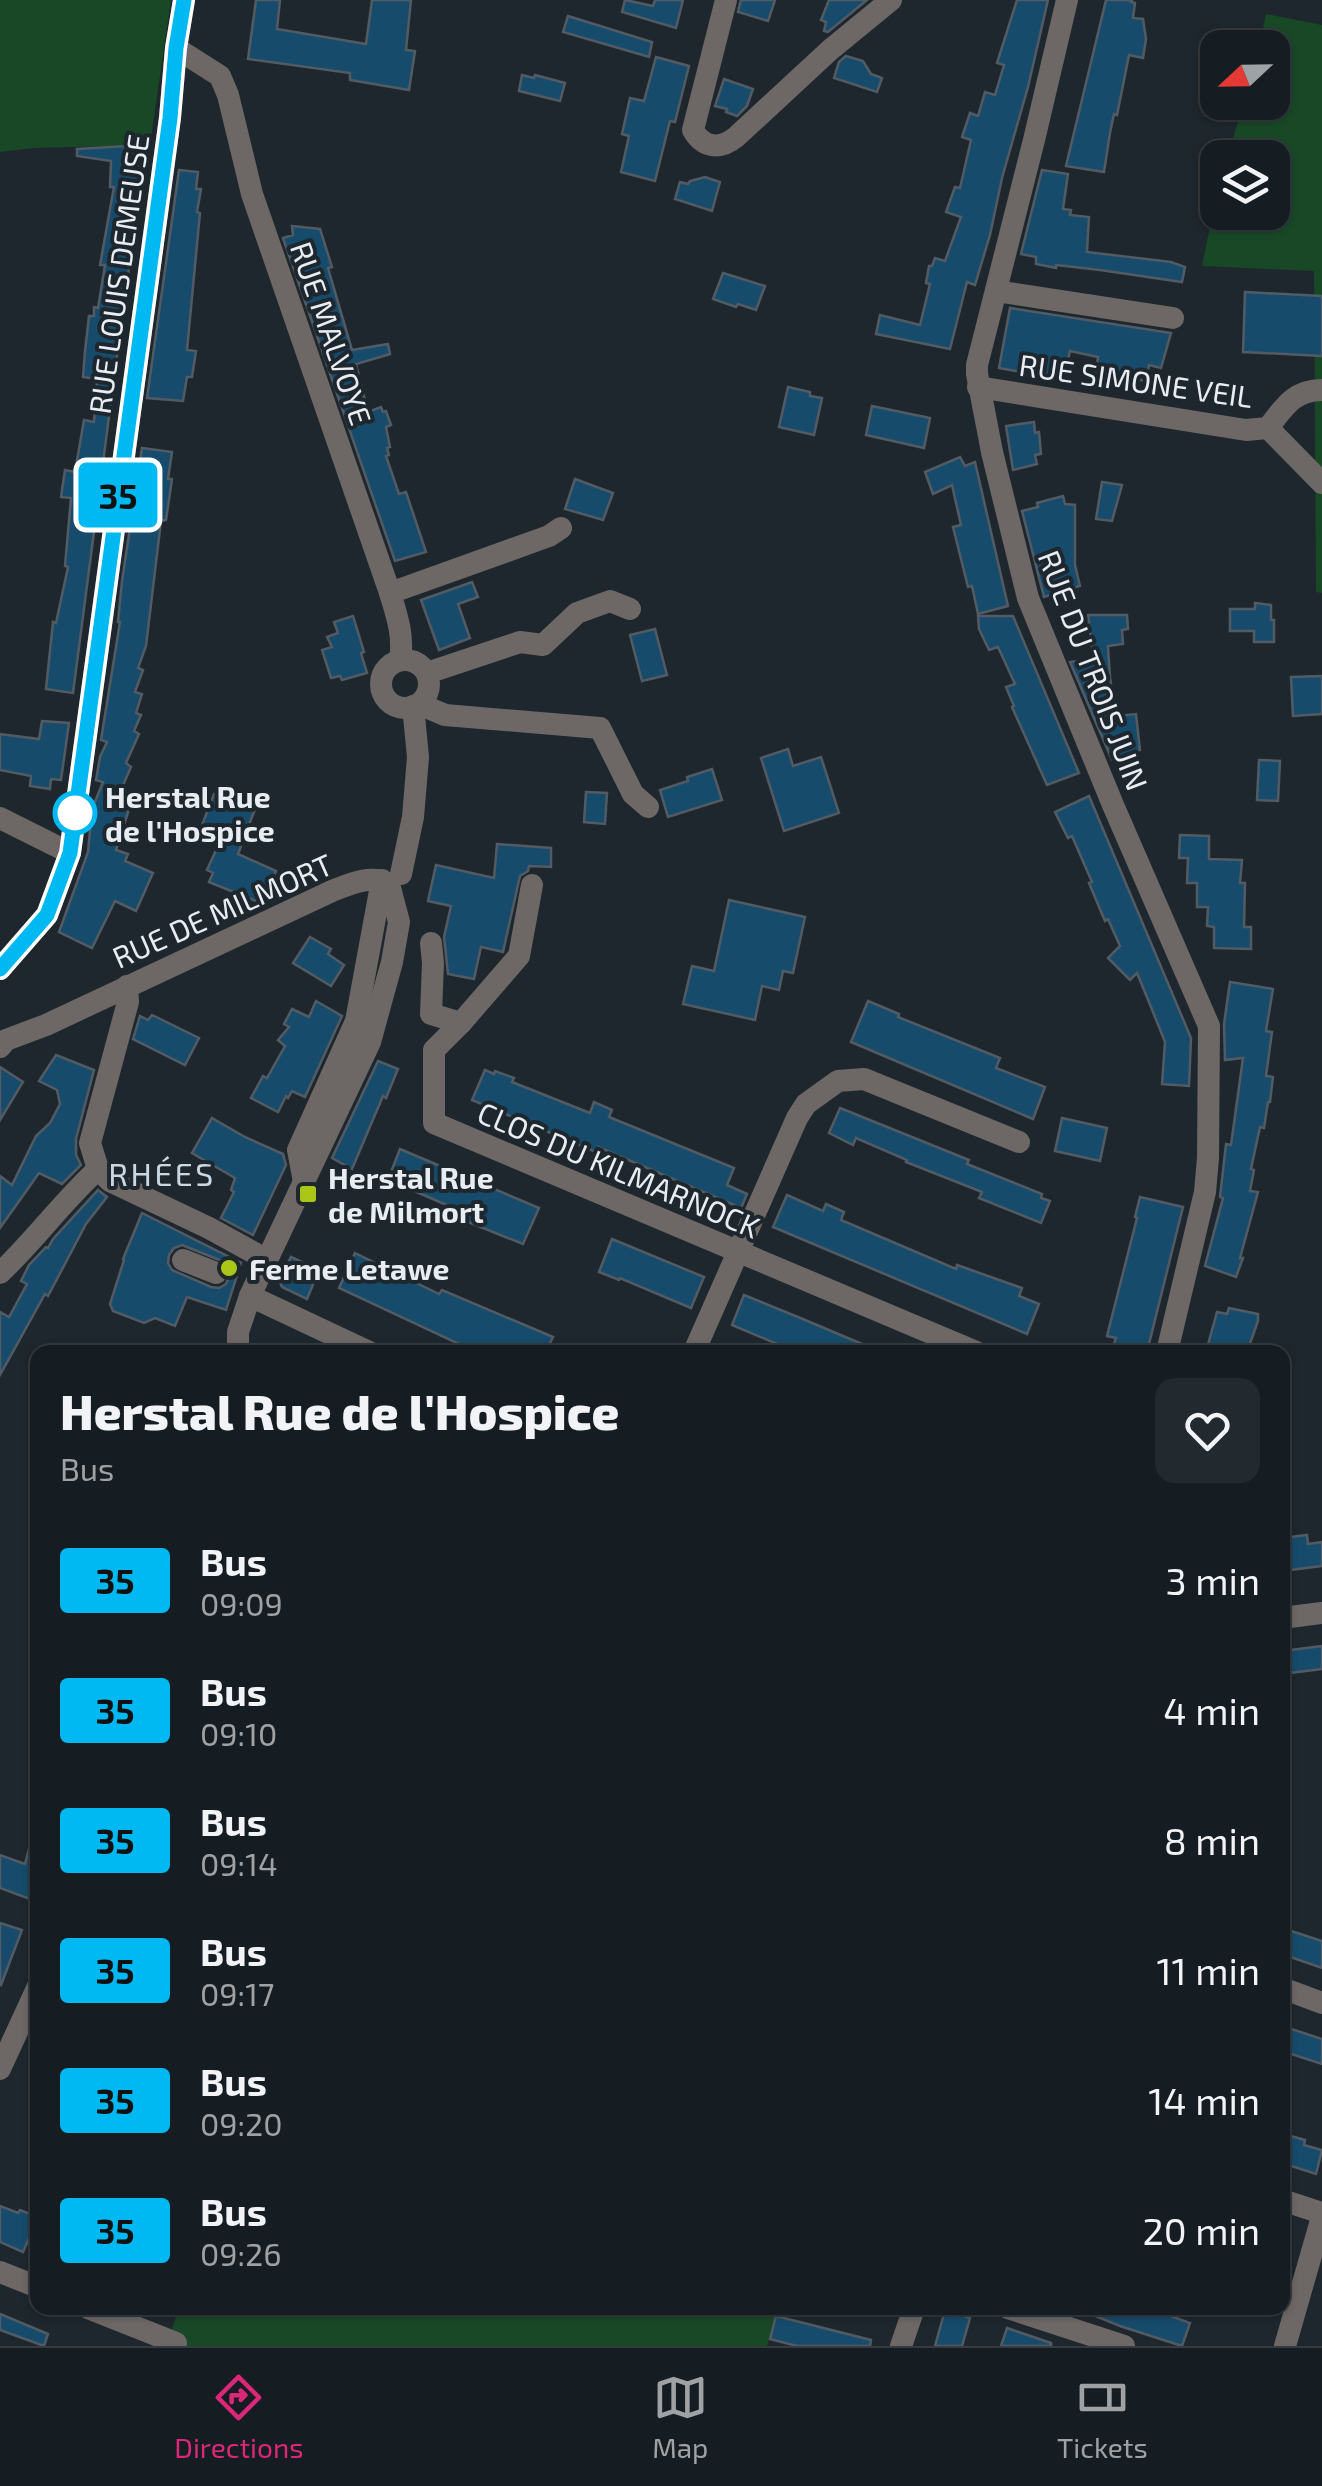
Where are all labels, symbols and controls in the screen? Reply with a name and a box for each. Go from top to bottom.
north arrow [1200,30,1290,120]
map controls [1200,30,1290,230]
street label: RUE LOUIS DEMEUSE [81,132,155,416]
button: layers [1200,140,1290,230]
street label: RUE MALVOYE [284,237,380,429]
street label: RUE SIMONE VEIL [1017,346,1255,414]
line badge: 35 [73,462,163,528]
text: 35 [98,474,138,516]
street label: RUE DU TROIS JUIN [1032,545,1156,795]
place label: Herstal Rue de l'Hospice [105,778,275,848]
marker: Herstal Rue de l'Hospice [54,792,96,834]
street label: RUE DE MILMORT [106,845,338,975]
street label: CLOS DU KILMARNOCK [473,1093,766,1245]
district label: RHÉES [108,1154,216,1192]
place label: Herstal Rue de Milmort [328,1159,494,1229]
marker: Herstal Rue de Milmort [297,1183,319,1205]
place label: Ferme Letawe [249,1250,449,1286]
marker: Ferme Letawe [218,1257,240,1279]
button: heart [1155,1378,1260,1483]
text: Herstal Rue de l'Hospice [60,1382,619,1440]
text: Bus [60,1449,114,1487]
text: Bus [200,1538,267,1584]
text: 3 min [1166,1557,1260,1603]
text: 35 [95,1559,135,1601]
text: 09:09 [200,1584,283,1622]
text: Bus [200,1668,267,1714]
text: 4 min [1163,1687,1260,1733]
text: 35 [95,1689,135,1731]
text: 09:10 [200,1714,277,1752]
text: Bus [200,1798,267,1844]
text: 8 min [1164,1817,1260,1863]
text: 35 [95,1819,135,1861]
text: 09:14 [200,1844,278,1882]
text: Bus [200,1928,267,1974]
text: 11 min [1156,1947,1260,1993]
text: 35 [95,1949,135,1991]
text: 09:17 [200,1974,274,2012]
text: Bus [200,2058,267,2104]
text: 14 min [1148,2077,1260,2123]
text: 35 [95,2079,135,2121]
text: 09:20 [200,2104,282,2142]
text: Bus [200,2188,267,2234]
text: 20 min [1142,2207,1260,2253]
text: 35 [95,2209,135,2251]
text: 09:26 [200,2234,281,2272]
tab: Directions [174,2370,303,2464]
tab: Map [652,2370,708,2464]
tab: Tickets [1057,2370,1148,2464]

